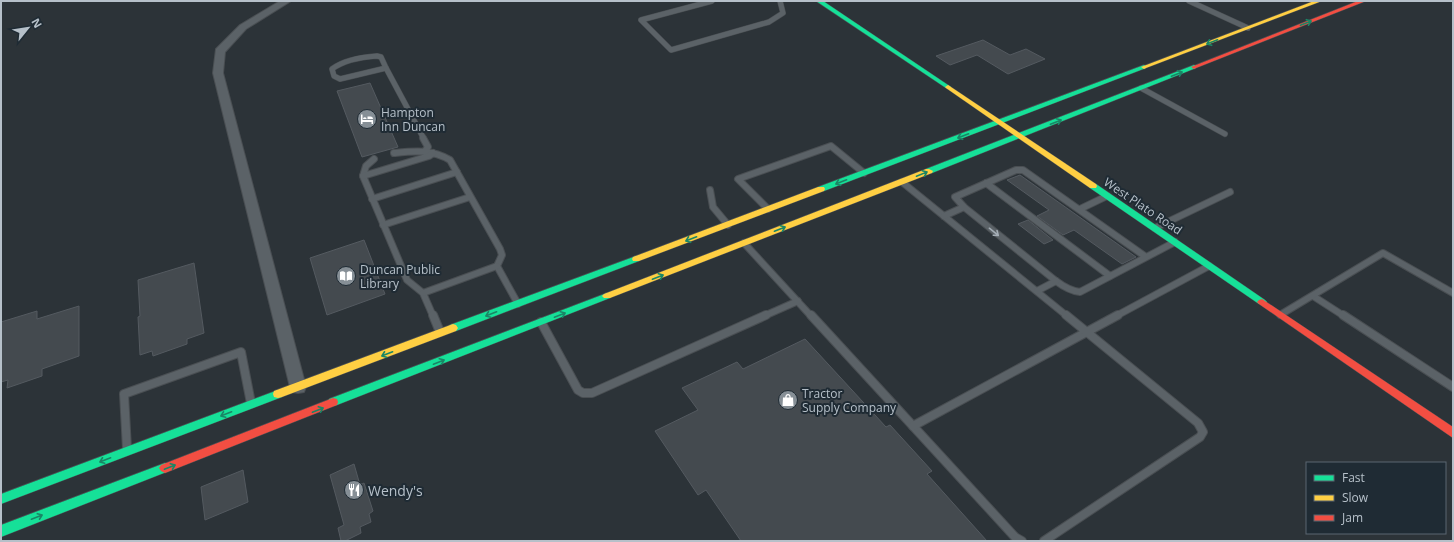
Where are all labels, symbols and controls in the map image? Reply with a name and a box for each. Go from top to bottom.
north arrow [8,8,48,48]
text: N [28,15,46,30]
one-way arrow [1300,19,1312,27]
one-way arrow [1206,38,1218,46]
one-way arrow [1170,70,1182,78]
place label: Hampton Inn Duncan [381,104,445,135]
hotel icon: Hampton Inn Duncan [356,108,378,130]
one-way arrow [1049,117,1061,125]
one-way arrow [957,133,970,140]
one-way arrow [916,170,928,178]
street label: West Plato Road [1100,173,1186,239]
one-way arrow [836,178,848,186]
one-way arrow [774,224,786,232]
one-way arrow [989,227,999,236]
one-way arrow [686,235,698,243]
place label: Duncan Public Library [360,261,440,292]
library icon: Duncan Public Library [335,265,357,287]
one-way arrow [651,272,663,280]
one-way arrow [553,310,565,318]
one-way arrow [486,311,498,319]
one-way arrow [381,350,393,358]
one-way arrow [432,358,444,366]
place label: Tractor Supply Company [802,385,897,416]
shop icon: Tractor Supply Company [777,389,799,411]
one-way arrow [311,405,323,413]
one-way arrow [221,411,233,419]
one-way arrow [99,456,111,464]
one-way arrow [163,462,175,470]
legend [1306,462,1446,534]
text: Fast [1342,469,1365,486]
restaurant icon: Wendy's [343,479,365,501]
place label: Wendy's [368,481,423,500]
text: Slow [1342,489,1369,506]
text: Jam [1341,509,1363,526]
one-way arrow [31,513,43,521]

